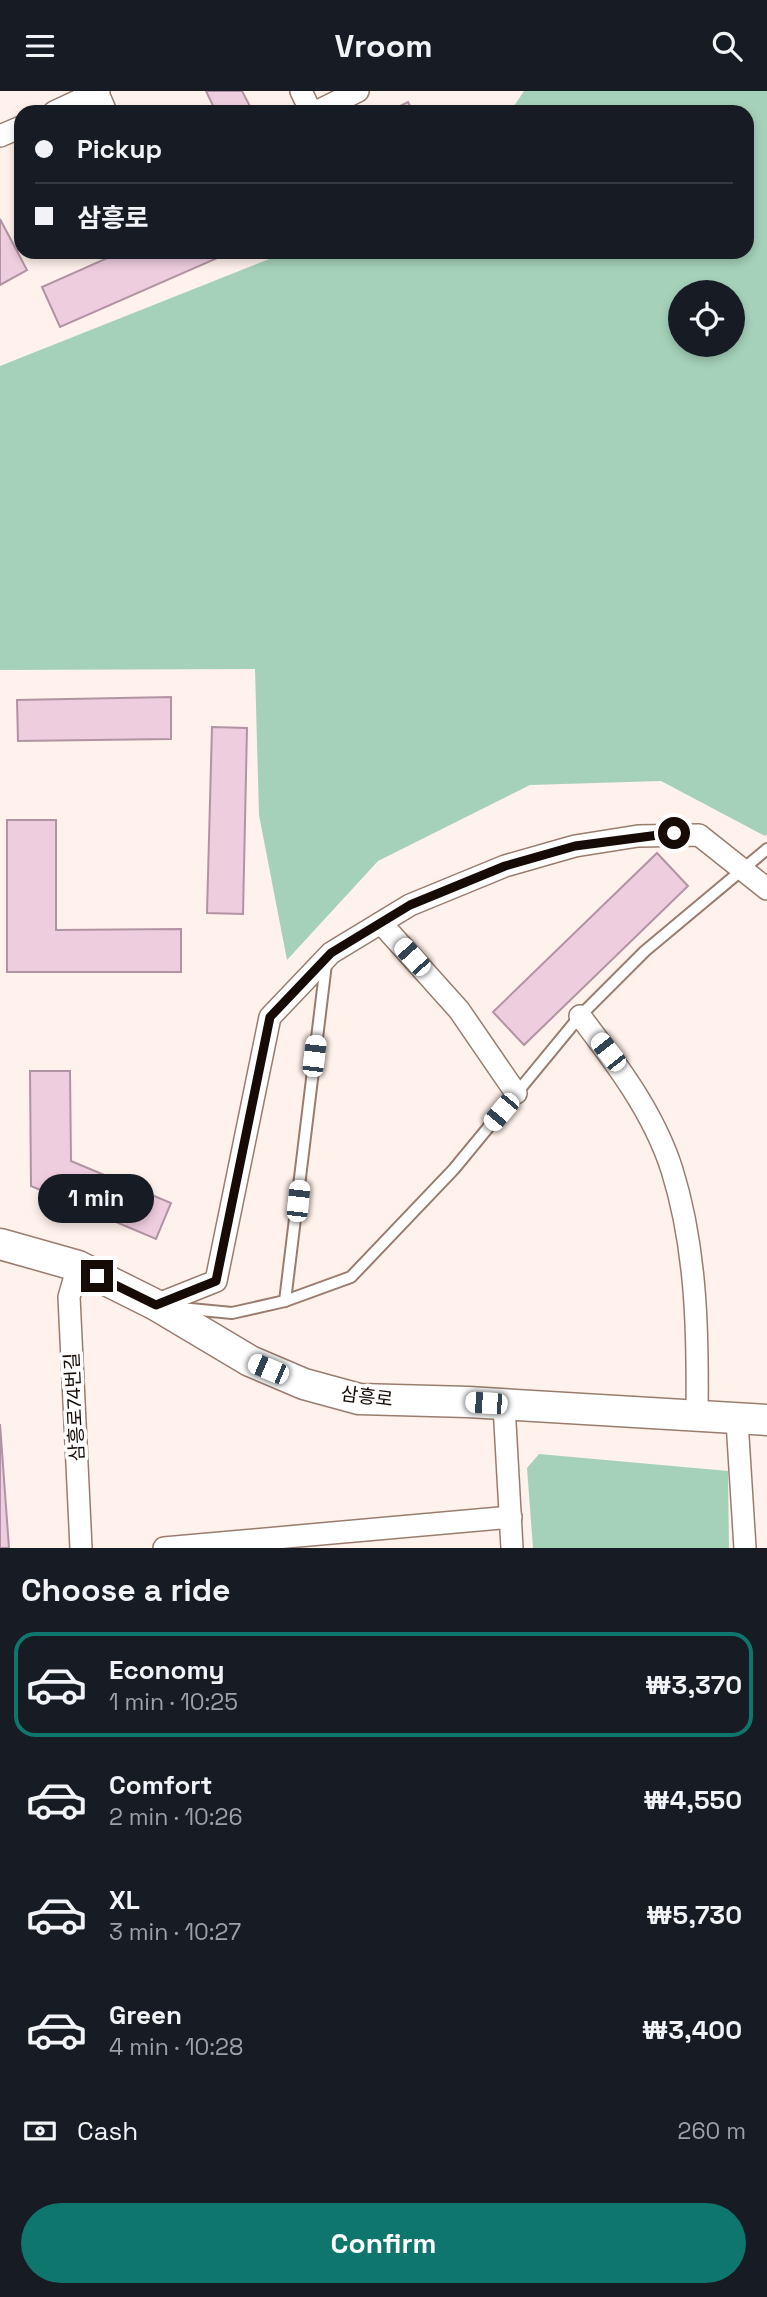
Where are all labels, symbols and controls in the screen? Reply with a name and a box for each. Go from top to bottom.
text: Vroom [334,26,433,66]
icon: menu [21,27,59,65]
icon: search [708,27,746,65]
text: Pickup [77,132,162,166]
text: 삼흥로 [77,201,149,235]
map controls [668,280,745,357]
button: locate [668,280,745,357]
route start [658,817,690,849]
car [391,934,434,980]
car [587,1029,630,1075]
car [302,1034,327,1078]
car [480,1089,523,1135]
callout: 1 min [39,1175,155,1223]
car [286,1179,311,1223]
text: 1 min [68,1183,124,1213]
route end [81,1260,113,1292]
car [245,1351,292,1387]
street label: 삼흥로74번길 [59,1352,90,1462]
street label: 삼흥로 [339,1381,394,1412]
car [465,1391,508,1415]
text: Choose a ride [21,1570,231,1610]
icon: car [25,1653,88,1716]
text: Economy [109,1653,225,1687]
text: ₩3,370 [645,1668,742,1702]
text: 1 min · 10:25 [109,1687,238,1717]
icon: car [25,1768,88,1831]
text: Comfort [109,1768,212,1802]
text: ₩4,550 [643,1783,742,1817]
text: 2 min · 10:26 [109,1802,243,1832]
icon: car [25,1883,88,1946]
text: XL [109,1883,140,1917]
text: ₩5,730 [646,1898,742,1932]
text: 3 min · 10:27 [109,1917,241,1947]
icon: car [25,1998,88,2061]
text: Green [109,1998,182,2032]
text: ₩3,400 [642,2013,742,2047]
text: 4 min · 10:28 [109,2032,243,2062]
icon: cash [21,2112,59,2150]
text: Cash [77,2114,138,2148]
text: 260 m [678,2116,746,2146]
button: Confirm [21,2203,746,2283]

